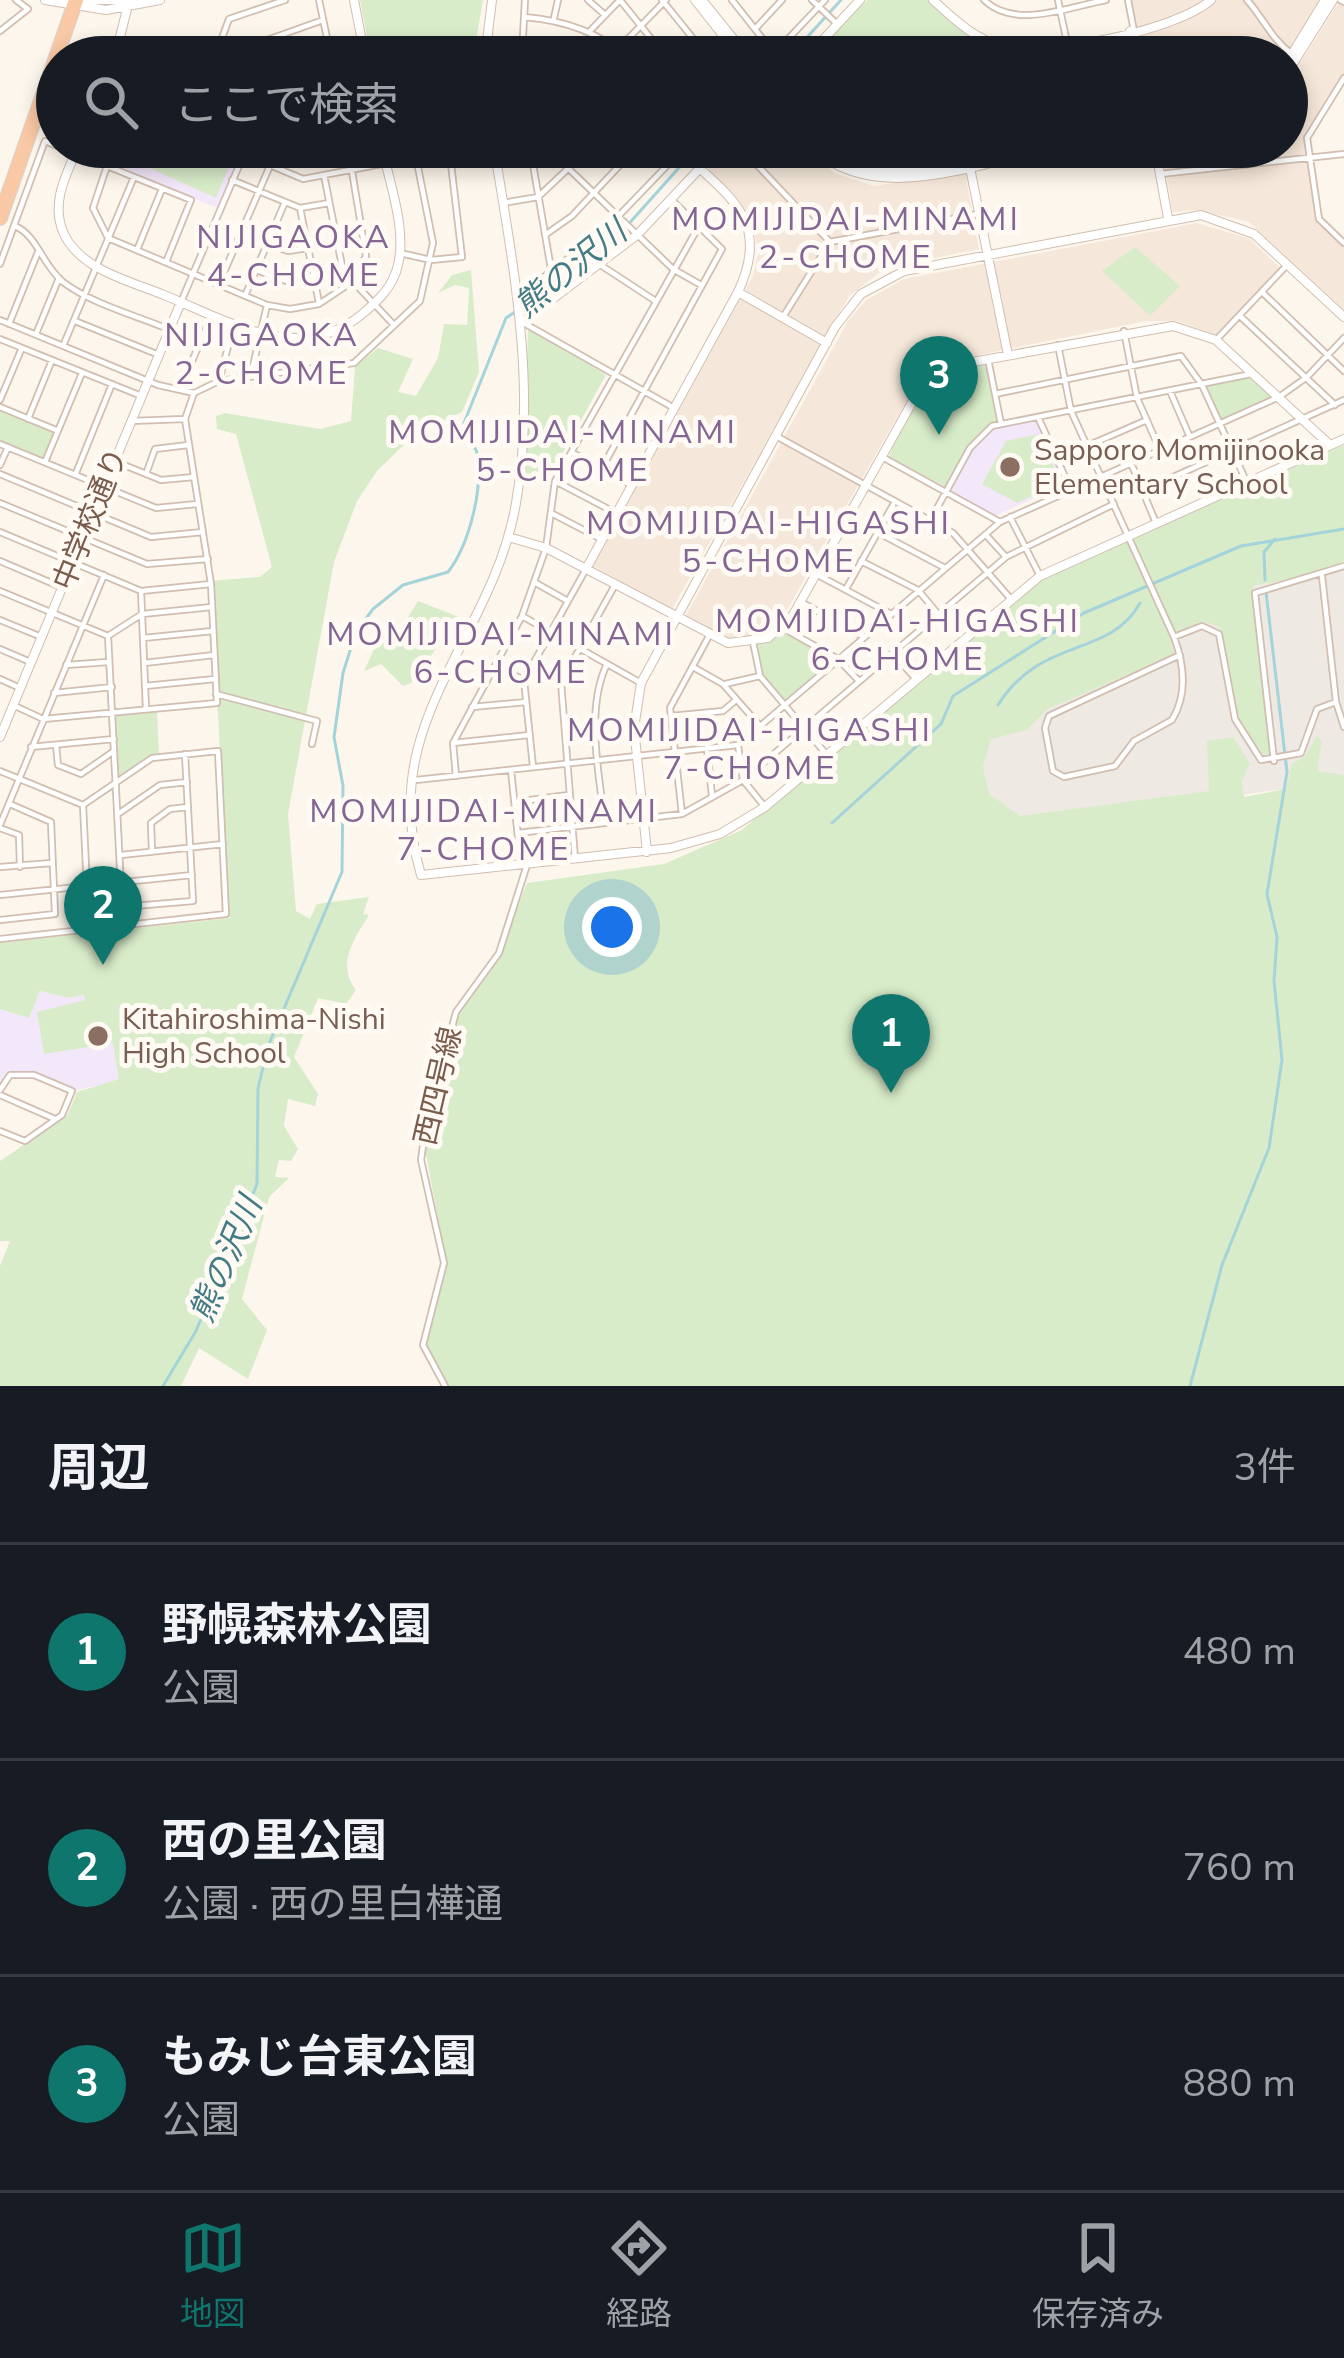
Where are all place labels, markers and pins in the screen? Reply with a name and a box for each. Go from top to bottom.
pin: 3 [900,336,978,435]
place label: Sapporo Momijinooka Elementary School [1034,430,1325,505]
marker: Sapporo Momijinooka Elementary School [997,454,1023,480]
pin: 2 [64,866,142,965]
pin: 1 [852,994,930,1093]
place label: Kitahiroshima-Nishi High School [122,999,386,1074]
marker: Kitahiroshima-Nishi High School [85,1023,111,1049]

